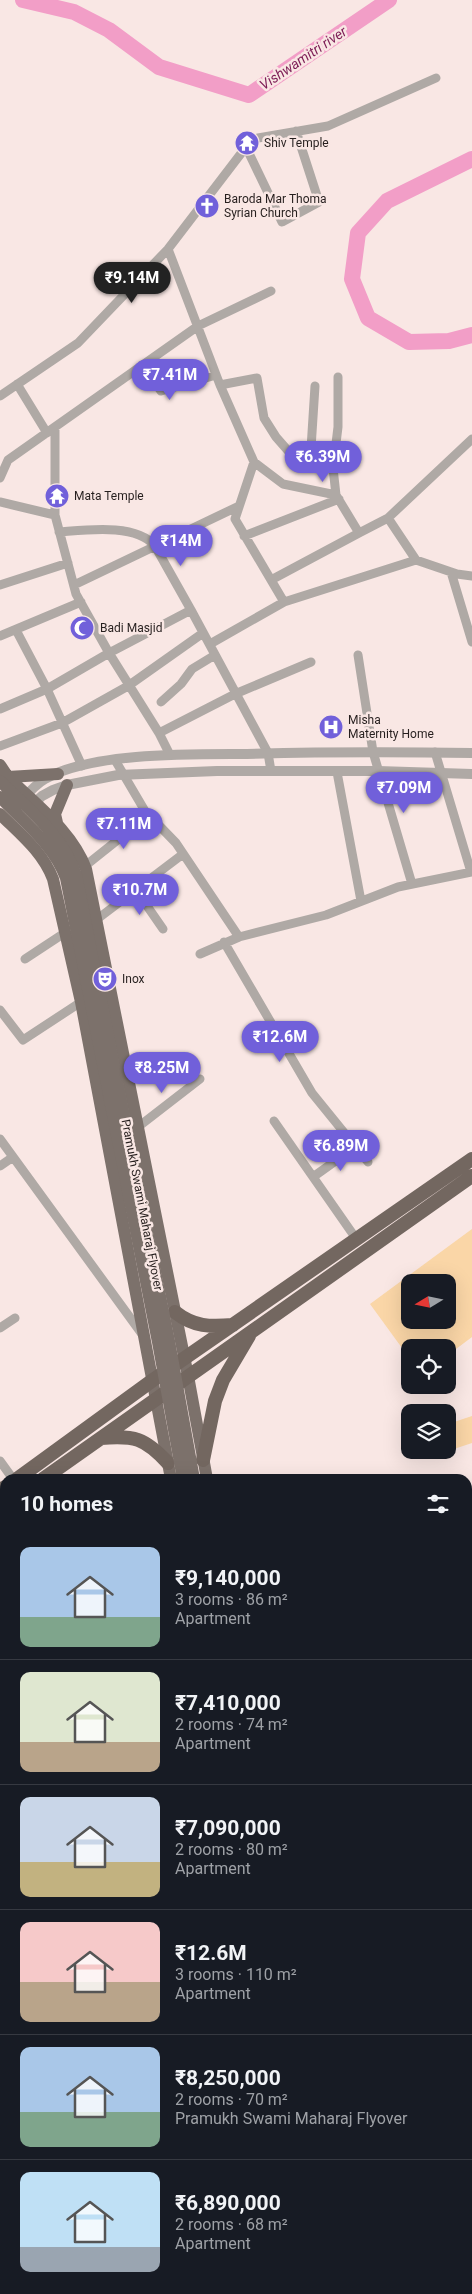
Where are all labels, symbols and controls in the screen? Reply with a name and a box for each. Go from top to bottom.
water label: Vishwamitri river [257,23,350,93]
temple icon: Shiv Temple [234,130,260,156]
place label: Shiv Temple [264,136,329,150]
place label: Baroda Mar Thoma Syrian Church [224,192,327,220]
church icon: Baroda Mar Thoma Syrian Church [194,193,220,219]
pin: ₹9.14M [91,262,173,304]
text: ₹9.14M [105,268,159,287]
pin: ₹7.41M [129,358,211,401]
text: ₹7.41M [143,365,197,384]
pin: ₹6.39M [282,440,364,483]
text: ₹6.39M [296,447,350,466]
temple icon: Mata Temple [44,483,70,509]
place label: Mata Temple [74,489,144,503]
pin: ₹14M [151,524,211,567]
text: ₹14M [161,531,201,550]
mosque icon: Badi Masjid [69,615,95,641]
place label: Badi Masjid [100,621,162,635]
place label: Misha Maternity Home [348,713,434,741]
hospital icon: Misha Maternity Home [318,714,344,740]
pin: ₹7.09M [363,772,445,814]
text: ₹7.09M [377,778,431,797]
pin: ₹7.11M [83,808,165,850]
text: ₹7.11M [97,814,151,833]
pin: ₹10.7M [99,874,181,916]
text: ₹10.7M [113,880,167,899]
theatre icon: Inox [92,966,118,992]
place label: Inox [122,972,145,986]
pin: ₹12.6M [239,1020,321,1063]
text: ₹12.6M [253,1027,307,1046]
pin: ₹8.25M [121,1052,203,1094]
text: ₹8.25M [135,1058,189,1077]
street label: Pramukh Swami Maharaj Flyover [119,1118,165,1292]
pin: ₹6.89M [300,1130,382,1172]
text: ₹6.89M [314,1136,368,1155]
north arrow [401,1274,456,1329]
map controls [401,1274,456,1459]
button: locate [401,1339,456,1394]
button: layers [401,1404,456,1459]
icon: filters [424,1490,452,1518]
text: 10 homes [20,1492,113,1516]
text: ₹9,140,000 [175,1566,281,1590]
icon: home [60,1567,120,1627]
text: 3 rooms · 86 m² [175,1590,288,1609]
text: Apartment [175,1609,251,1628]
text: ₹7,410,000 [175,1691,281,1715]
icon: home [60,1692,120,1752]
text: 2 rooms · 74 m² [175,1715,288,1734]
text: Apartment [175,1734,251,1753]
text: ₹7,090,000 [175,1816,281,1840]
icon: home [60,1817,120,1877]
text: 2 rooms · 80 m² [175,1840,288,1859]
text: Apartment [175,1859,251,1878]
text: ₹12.6M [175,1941,247,1965]
icon: home [60,1942,120,2002]
text: 3 rooms · 110 m² [175,1965,297,1984]
text: Apartment [175,1984,251,2003]
text: ₹8,250,000 [175,2066,281,2090]
icon: home [60,2067,120,2127]
text: 2 rooms · 70 m² [175,2090,288,2109]
text: Pramukh Swami Maharaj Flyover [175,2109,407,2128]
text: ₹6,890,000 [175,2191,281,2215]
icon: home [60,2192,120,2252]
text: 2 rooms · 68 m² [175,2215,288,2234]
text: Apartment [175,2234,251,2253]

